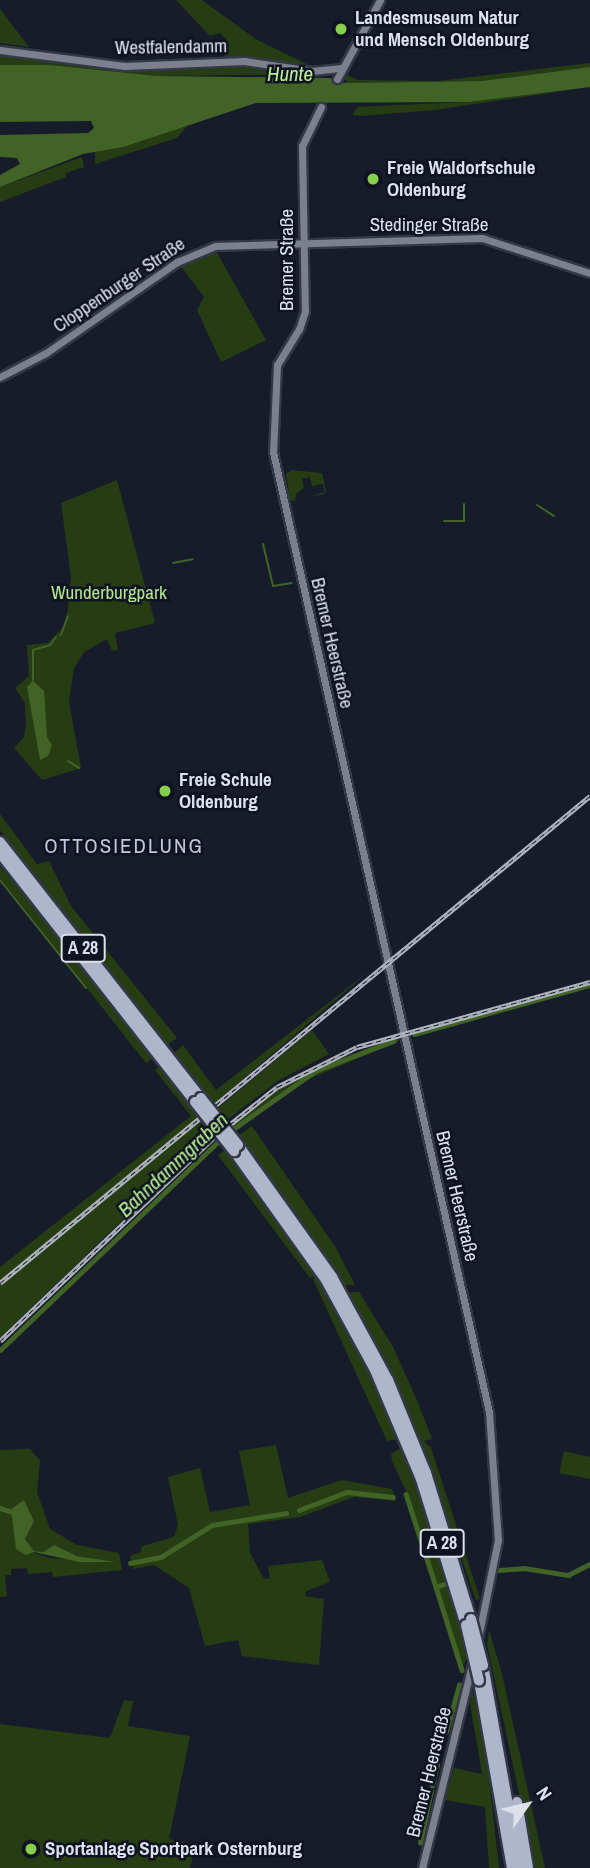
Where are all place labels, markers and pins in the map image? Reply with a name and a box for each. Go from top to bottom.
place label: Landesmuseum Natur und Mensch Oldenburg [355,7,529,51]
marker: Landesmuseum Natur und Mensch Oldenburg [333,21,349,37]
place label: Freie Waldorfschule Oldenburg [387,157,535,201]
marker: Freie Waldorfschule Oldenburg [365,171,381,187]
place label: Freie Schule Oldenburg [179,769,272,813]
marker: Freie Schule Oldenburg [157,783,173,799]
place label: Sportanlage Sportpark Osternburg [45,1838,302,1860]
marker: Sportanlage Sportpark Osternburg [23,1841,39,1857]

